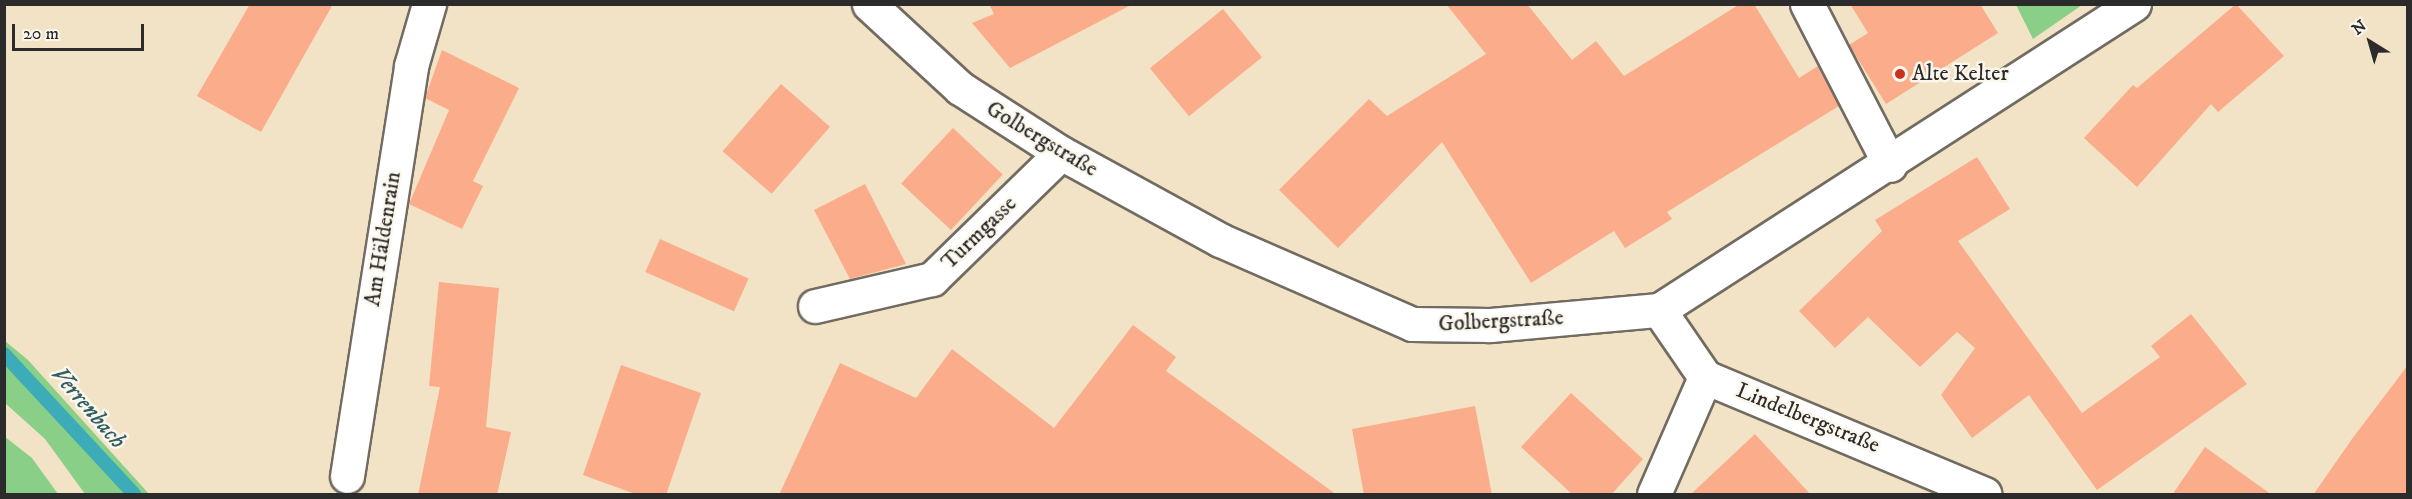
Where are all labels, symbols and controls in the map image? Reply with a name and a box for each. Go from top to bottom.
scale bar [15,12,147,50]
north arrow [2340,12,2400,72]
text: N [2348,16,2370,40]
text: 20 m [23,23,59,45]
place label: Alte Kelter [1912,61,2009,87]
marker: Alte Kelter [1893,67,1907,81]
street label: Golbergstraße [982,95,1102,183]
street label: Am Häldenrain [359,170,407,308]
street label: Turmgasse [936,191,1022,275]
street label: Golbergstraße [1438,305,1564,337]
water label: Verrenbach [44,361,132,455]
street label: Lindelbergstraße [1732,377,1884,459]

